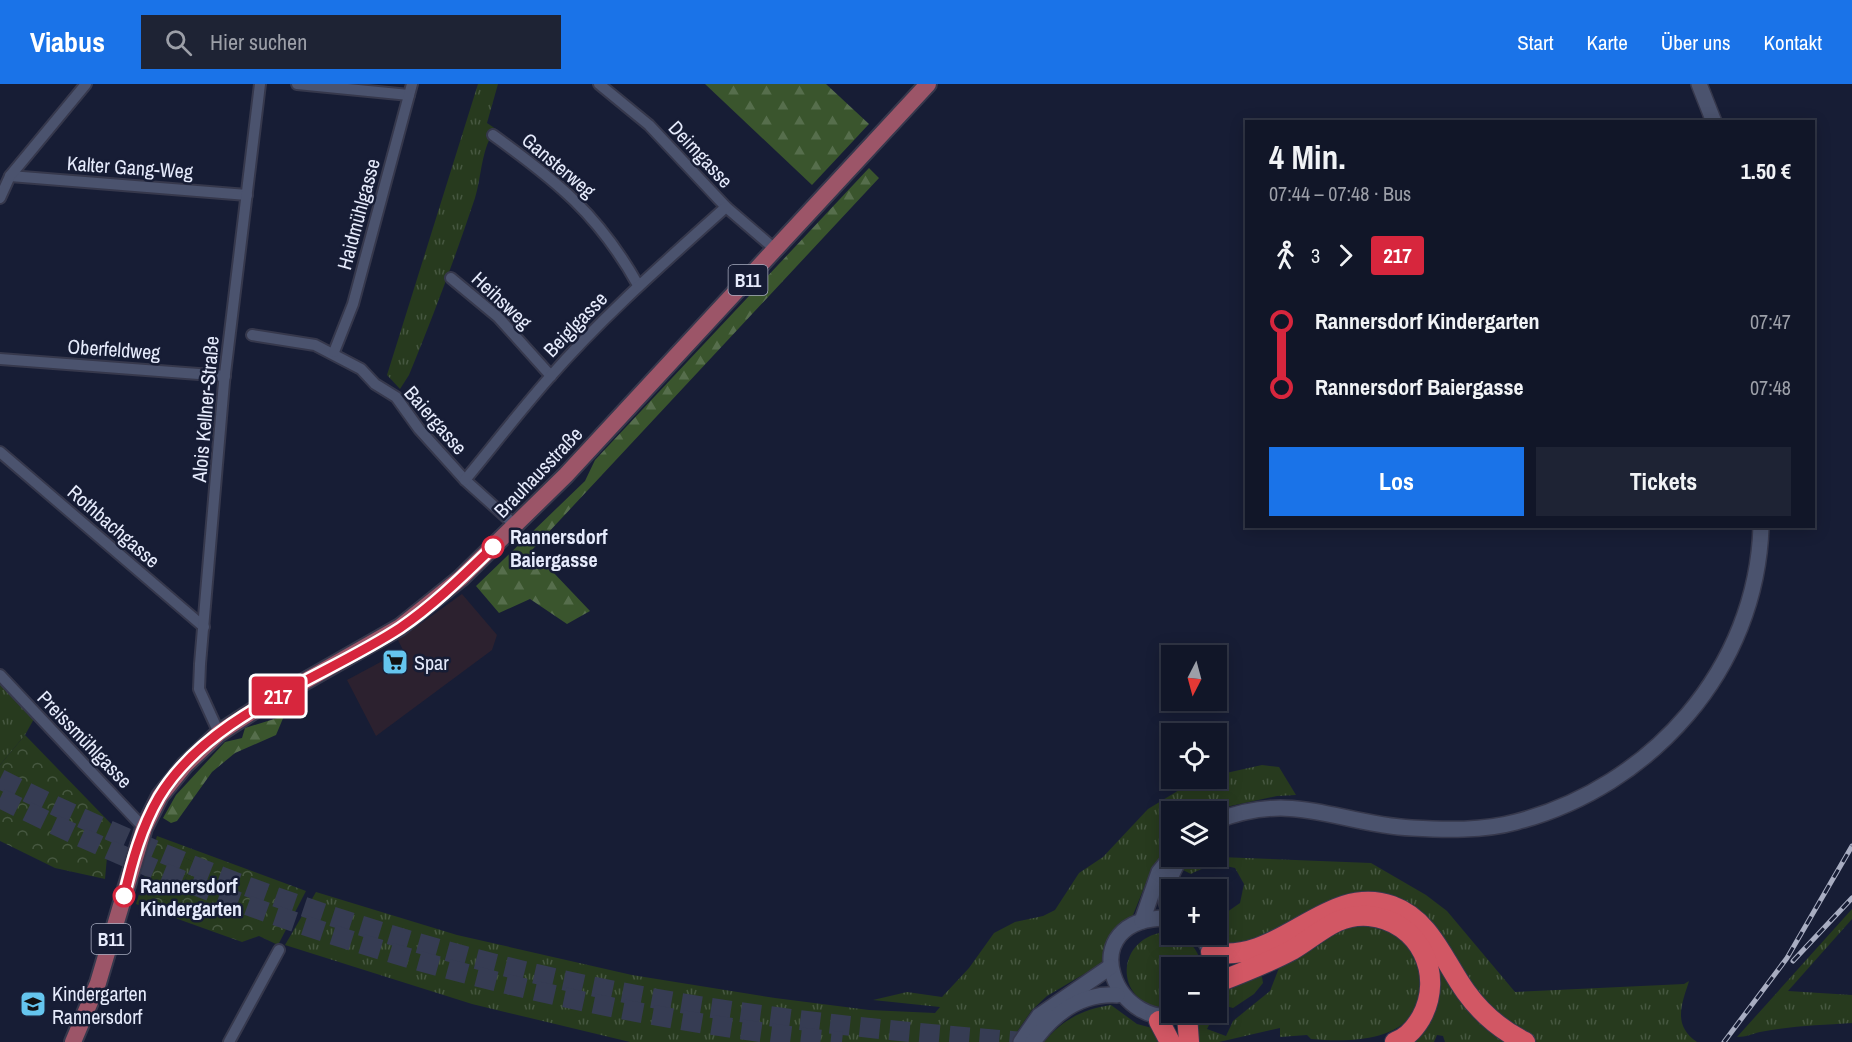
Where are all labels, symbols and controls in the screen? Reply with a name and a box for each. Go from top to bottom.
search box [141,15,561,69]
text: Viabus [30,23,105,61]
icon: search [162,26,195,59]
text: Hier suchen [210,27,307,57]
text: Start [1517,28,1554,57]
text: Karte [1587,28,1628,57]
text: Über uns [1661,28,1731,57]
text: Kontakt [1764,28,1822,57]
street label: Deimgasse [663,114,739,194]
street label: Gansterweg [516,126,602,204]
text: 4 Min. [1269,135,1346,179]
street label: Kalter Gang-Weg [66,149,194,185]
street label: Haidmühlgasse [330,155,386,273]
text: 1.50 € [1741,156,1791,186]
text: 07:44 – 07:48 · Bus [1269,180,1411,207]
icon: walk [1269,239,1302,272]
icon: forward [1329,239,1362,272]
text: 217 [1383,241,1412,270]
text: 3 [1311,242,1320,269]
street label: Heihsweg [466,265,538,335]
road number: B11 [728,265,768,295]
street label: Beiglgasse [537,285,613,363]
text: Rannersdorf Kindergarten [1315,306,1540,336]
text: 07:47 [1750,308,1791,335]
street label: Oberfeldweg [67,332,161,366]
street label: Alois Kellner-Straße [185,335,225,484]
text: Rannersdorf Baiergasse [1315,372,1524,402]
text: 07:48 [1750,374,1791,401]
street label: Baiergasse [399,380,473,460]
street label: Brauhausstraße [488,421,588,523]
button: Los [1269,447,1524,516]
button: Tickets [1536,447,1791,516]
street label: Rothbachgasse [62,478,166,574]
place label: Rannersdorf Baiergasse [510,523,608,573]
marker: Rannersdorf Baiergasse [482,536,504,558]
north arrow [1161,645,1227,711]
map controls [1161,645,1227,1023]
supermarket icon: Spar [380,647,410,677]
place label: Spar [414,649,449,676]
line badge: 217 [244,676,312,716]
text: 217 [264,682,292,711]
street label: Preissmühlgasse [32,684,138,794]
button: locate [1161,723,1227,789]
button: layers [1161,801,1227,867]
place label: Rannersdorf Kindergarten [140,872,242,922]
button: + [1161,879,1227,945]
marker: Rannersdorf Kindergarten [113,885,135,907]
road number: B11 [92,924,130,954]
button: − [1161,957,1227,1023]
place label: Kindergarten Rannersdorf [52,980,147,1030]
school or university icon: Kindergarten Rannersdorf [18,989,48,1019]

